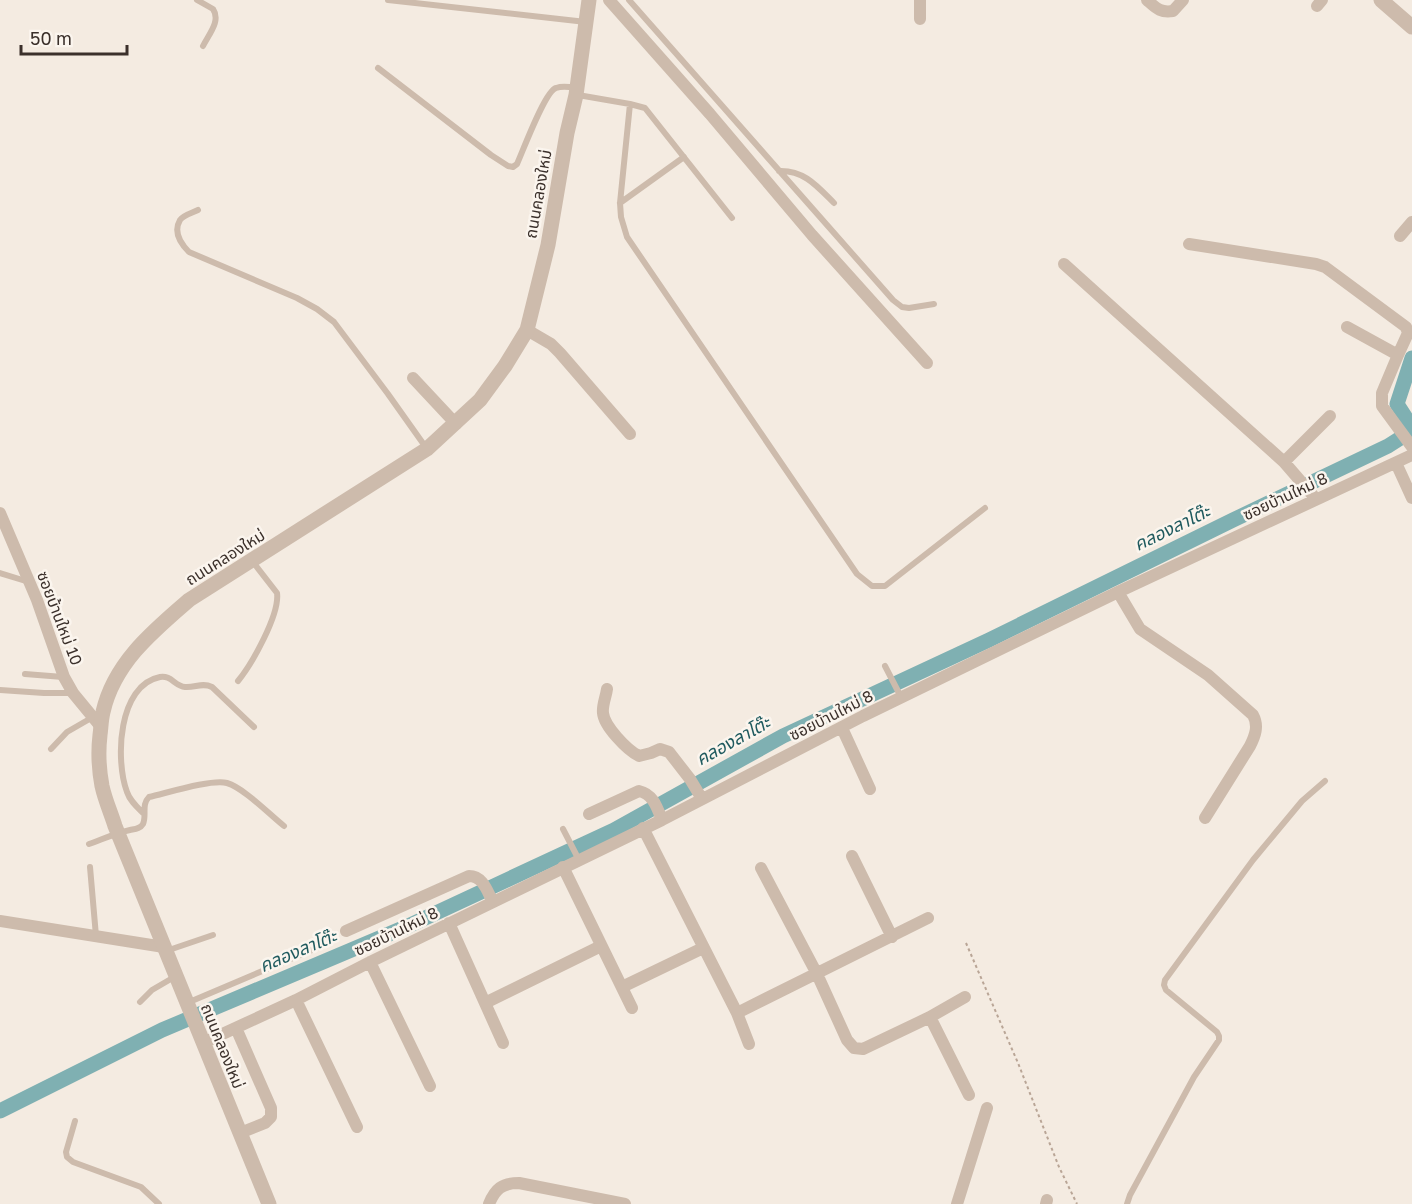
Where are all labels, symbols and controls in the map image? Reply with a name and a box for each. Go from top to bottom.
scale bar [21,18,128,56]
text: 50 m [30,27,72,49]
street label: ถนนคลองใหม่ [520,148,556,240]
street label: ซอยบ้านใหม่ 8 [1239,468,1331,524]
water label: คลองลาโต๊ะ [1130,498,1215,555]
street label: ถนนคลองใหม่ [182,525,268,589]
street label: ซอยบ้านใหม่ 10 [33,568,87,668]
street label: ซอยบ้านใหม่ 8 [786,685,876,745]
water label: คลองลาโต๊ะ [691,710,775,770]
street label: ซอยบ้านใหม่ 8 [351,902,441,960]
water label: คลองลาโต๊ะ [256,923,341,976]
street label: ถนนคลองใหม่ [197,1001,249,1091]

